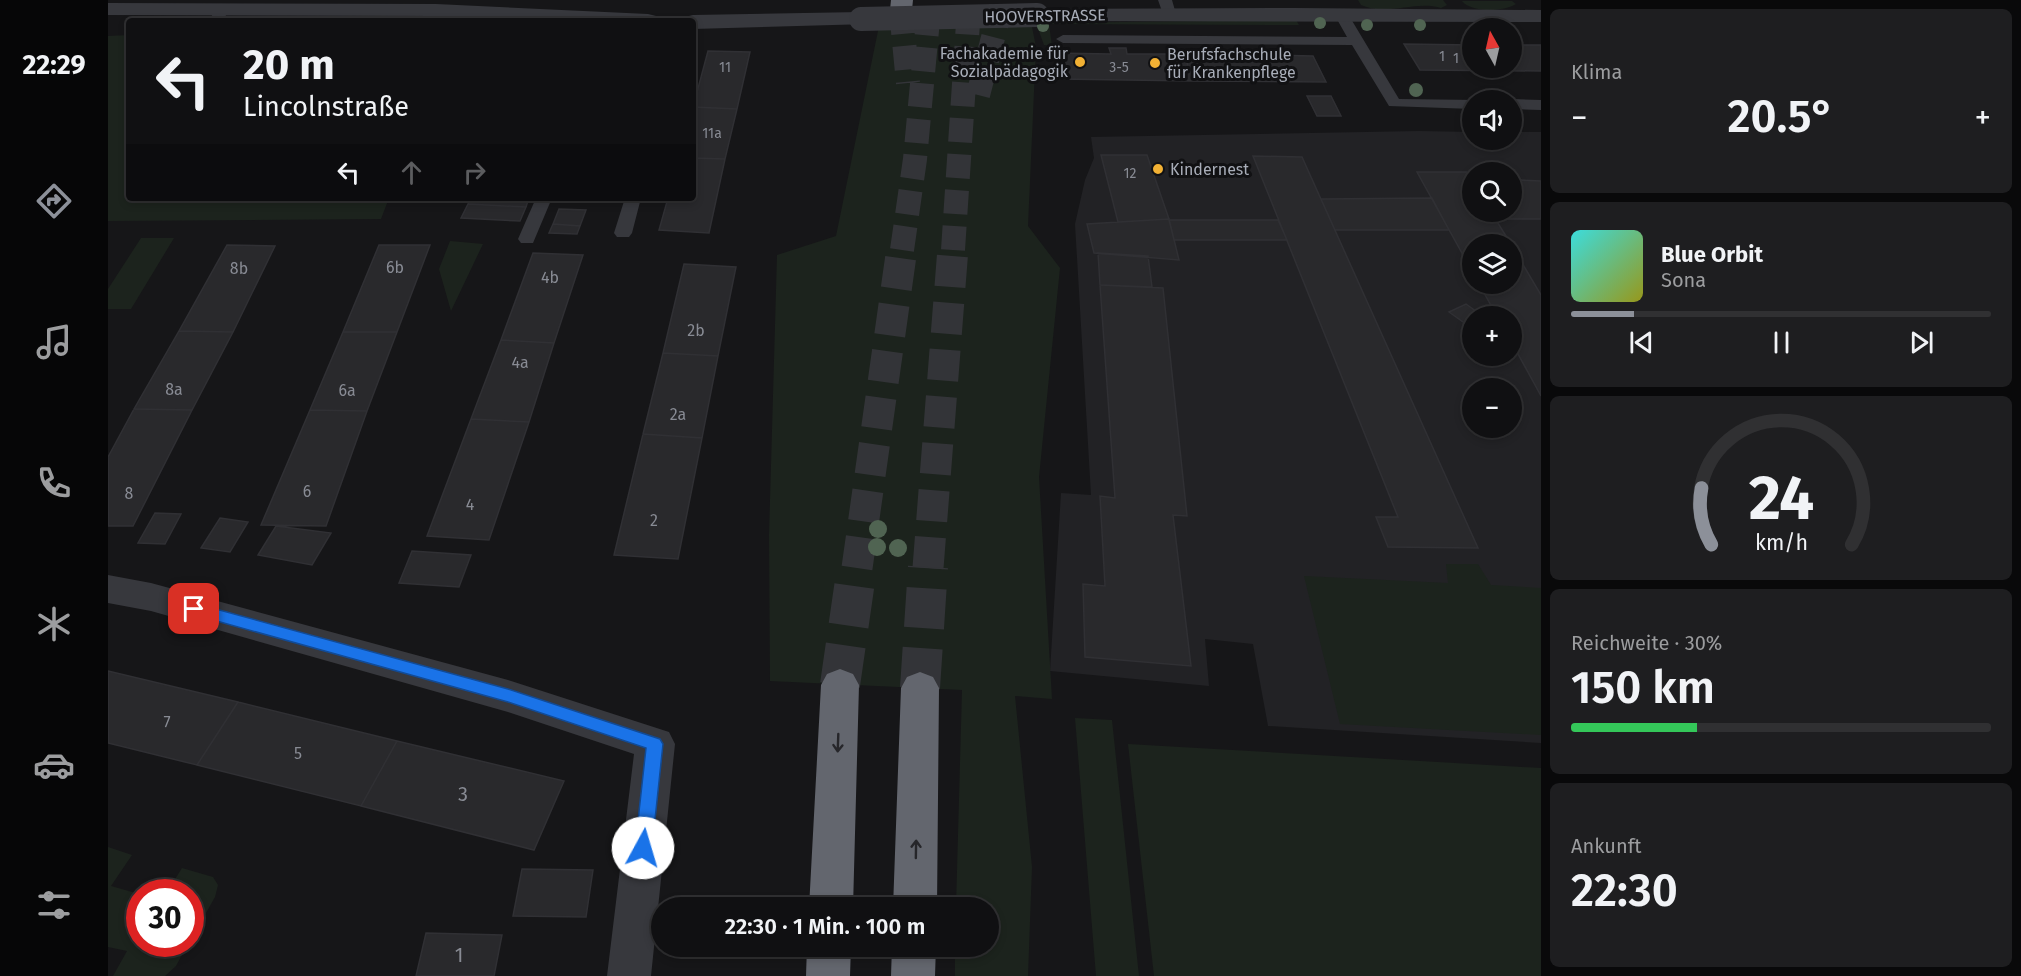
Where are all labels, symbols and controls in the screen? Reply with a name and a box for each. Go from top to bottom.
street label: HOOVERSTRASSE [984,5,1106,27]
north arrow [1462,18,1522,78]
map controls [1462,18,1522,438]
text: 20 m [243,40,335,90]
icon: left [144,42,222,120]
place label: Fachakademie für Sozialpädagogik [940,44,1069,81]
place label: Berufsfachschule für Krankenpflege [1167,45,1296,82]
house number: 1 [1439,48,1445,65]
text: 22:29 [22,49,86,81]
house number: 1 [1453,50,1459,67]
marker: Fachakademie für Sozialpädagogik [1073,55,1087,69]
marker: Berufsfachschule für Krankenpflege [1148,56,1162,70]
house number: 11 [719,59,731,76]
house number: 3-5 [1109,59,1129,76]
text: Klima [1571,60,1622,84]
button: sound [1462,90,1522,150]
text: 20.5° [1727,90,1835,144]
text: Lincolnstraße [243,91,409,123]
text: − [1571,98,1588,138]
text: + [1975,98,1991,138]
house number: 11a [702,125,722,142]
icon: left [332,156,365,189]
icon: ahead [395,156,428,189]
icon: right [458,156,491,189]
place label: Kindernest [1170,160,1249,179]
marker: Kindernest [1151,162,1165,176]
button: search [1462,162,1522,222]
house number: 12 [1124,165,1137,182]
icon: directions [33,180,75,222]
button: layers [1462,234,1522,294]
text: Blue Orbit [1661,241,1763,268]
house number: 6b [386,258,404,277]
house number: 8b [230,259,248,278]
house number: 4b [541,268,559,287]
text: Sona [1661,268,1706,292]
button: + [1462,306,1522,366]
icon: music [33,321,75,363]
house number: 2b [687,321,705,340]
icon: previous [1625,326,1658,359]
icon: pause [1765,326,1798,359]
icon: next [1905,326,1938,359]
house number: 4a [511,353,529,372]
button: − [1462,378,1522,438]
house number: 8a [165,380,183,399]
house number: 6a [338,381,356,400]
house number: 2a [670,405,686,424]
text: 24 [1748,461,1814,536]
icon: phone [33,462,75,504]
house number: 6 [303,482,311,501]
house number: 8 [125,484,134,503]
house number: 4 [466,495,475,514]
house number: 2 [650,511,658,530]
text: km/h [1754,530,1808,556]
pin [168,583,219,634]
icon: arrive [177,592,210,625]
icon: climate [33,603,75,645]
text: Reichweite · 30% [1571,631,1722,655]
text: 150 km [1571,661,1715,715]
house number: 7 [163,713,171,732]
one-way arrow [832,732,844,752]
icon: car [33,744,75,786]
house number: 5 [294,744,302,763]
house number: 3 [458,782,468,806]
position arrow [611,816,675,880]
text: Ankunft [1571,834,1642,858]
one-way arrow [910,840,922,860]
text: 22:30 [1571,864,1678,918]
speed limit sign: 30 [126,879,204,957]
icon: filters [33,884,75,926]
text: 22:30 · 1 Min. · 100 m [725,913,925,940]
house number: 1 [455,943,463,967]

